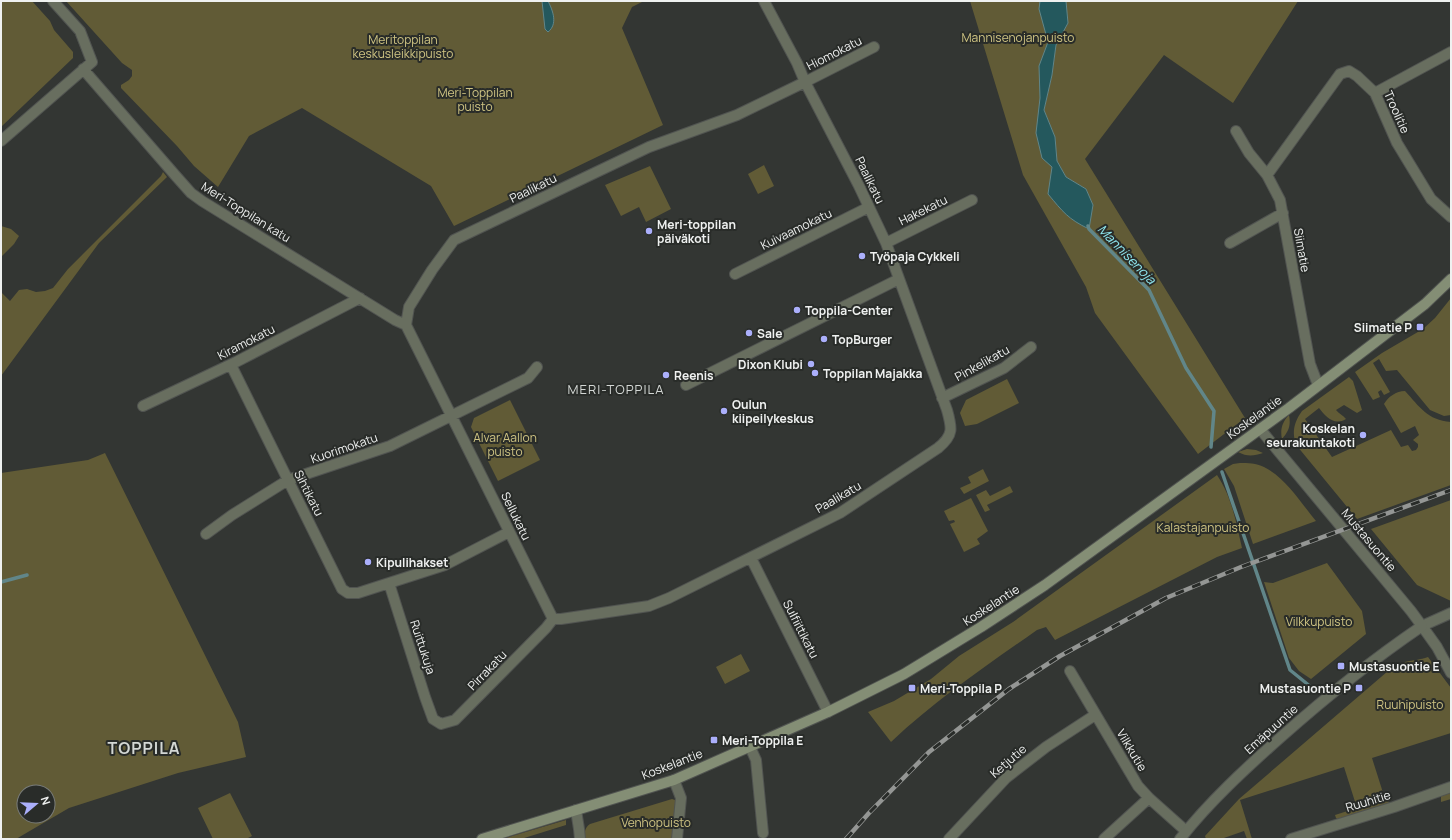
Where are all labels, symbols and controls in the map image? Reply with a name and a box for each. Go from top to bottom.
park label: Mannisenojanpuisto [962,29,1074,46]
park label: Meritoppilan keskusleikkipuisto [353,31,453,62]
street label: Hiomokatu [803,32,865,74]
park label: Meri-Toppilan puisto [437,84,513,115]
street label: Troolitie [1380,88,1414,136]
street label: Paalikatu [851,154,889,206]
street label: Paalikatu [507,169,559,207]
street label: Meri-Toppilan katu [198,178,294,246]
street label: Hakekatu [896,191,950,229]
street label: Kuivaamokatu [757,204,835,254]
place label: Meri-toppilan päiväkoti [657,216,736,247]
water label: Mannisenoja [1094,220,1161,288]
marker: Meri-toppilan päiväkoti [644,226,654,236]
street label: Siimatie [1290,227,1314,273]
place label: Työpaja Cykkeli [870,248,960,265]
marker: Työpaja Cykkeli [857,251,867,261]
place label: Toppila-Center [805,302,893,319]
marker: Toppila-Center [792,305,802,315]
place label: Siimatie P [1354,319,1412,336]
street label: Kiramokatu [214,320,278,364]
marker: Siimatie P [1415,322,1425,332]
place label: Sale [757,325,782,342]
marker: Sale [744,328,754,338]
place label: TopBurger [832,331,892,348]
marker: TopBurger [819,334,829,344]
street label: Pinkelikatu [952,341,1012,385]
place label: Dixon Klubi [738,356,803,373]
marker: Dixon Klubi [806,359,816,369]
place label: Toppilan Majakka [823,365,923,382]
place label: Reenis [674,367,714,384]
marker: Toppilan Majakka [810,368,820,378]
marker: Reenis [661,370,671,380]
district label: MERI-TOPPILA [568,380,664,398]
street label: Koskelantie [1223,391,1285,443]
place label: Oulun kiipeilykeskus [732,396,814,427]
marker: Oulun kiipeilykeskus [719,406,729,416]
place label: Koskelan seurakuntakoti [1266,420,1355,451]
street label: Kuorimokatu [308,429,380,467]
park label: Alvar Aallon puisto [473,429,537,460]
marker: Koskelan seurakuntakoti [1358,430,1368,440]
street label: Sihtikatu [290,467,328,519]
street label: Paalikatu [812,477,864,517]
street label: Sellukatu [497,489,535,543]
street label: Mustasuontie [1338,505,1400,575]
park label: Kalastajanpuisto [1157,519,1249,536]
place label: Kipulihakset [376,554,448,571]
marker: Kipulihakset [363,557,373,567]
street label: Koskelantie [960,580,1022,630]
street label: Sulfiittikatu [779,597,823,661]
park label: Vilkkupuisto [1286,613,1352,630]
street label: Ruittukuja [406,618,440,676]
street label: Pirrakatu [464,646,510,694]
place label: Mustasuontie E [1349,658,1440,675]
marker: Mustasuontie E [1336,661,1346,671]
place label: Meri-Toppila P [920,680,1002,697]
place label: Mustasuontie P [1260,680,1351,697]
marker: Meri-Toppila P [907,683,917,693]
marker: Mustasuontie P [1354,683,1364,693]
park label: Ruuhipuisto [1377,696,1443,713]
street label: Emäpuuntie [1240,700,1302,758]
street label: Vilkkutie [1113,726,1151,774]
place label: Meri-Toppila E [722,732,803,749]
marker: Meri-Toppila E [709,735,719,745]
district label: TOPPILA [108,737,180,759]
street label: Ketjutie [986,740,1030,782]
street label: Koskelantie [639,745,705,783]
north arrow [16,784,56,824]
street label: Ruuhitie [1343,786,1393,816]
text: N [38,794,54,807]
park label: Venhopuisto [621,814,691,831]

